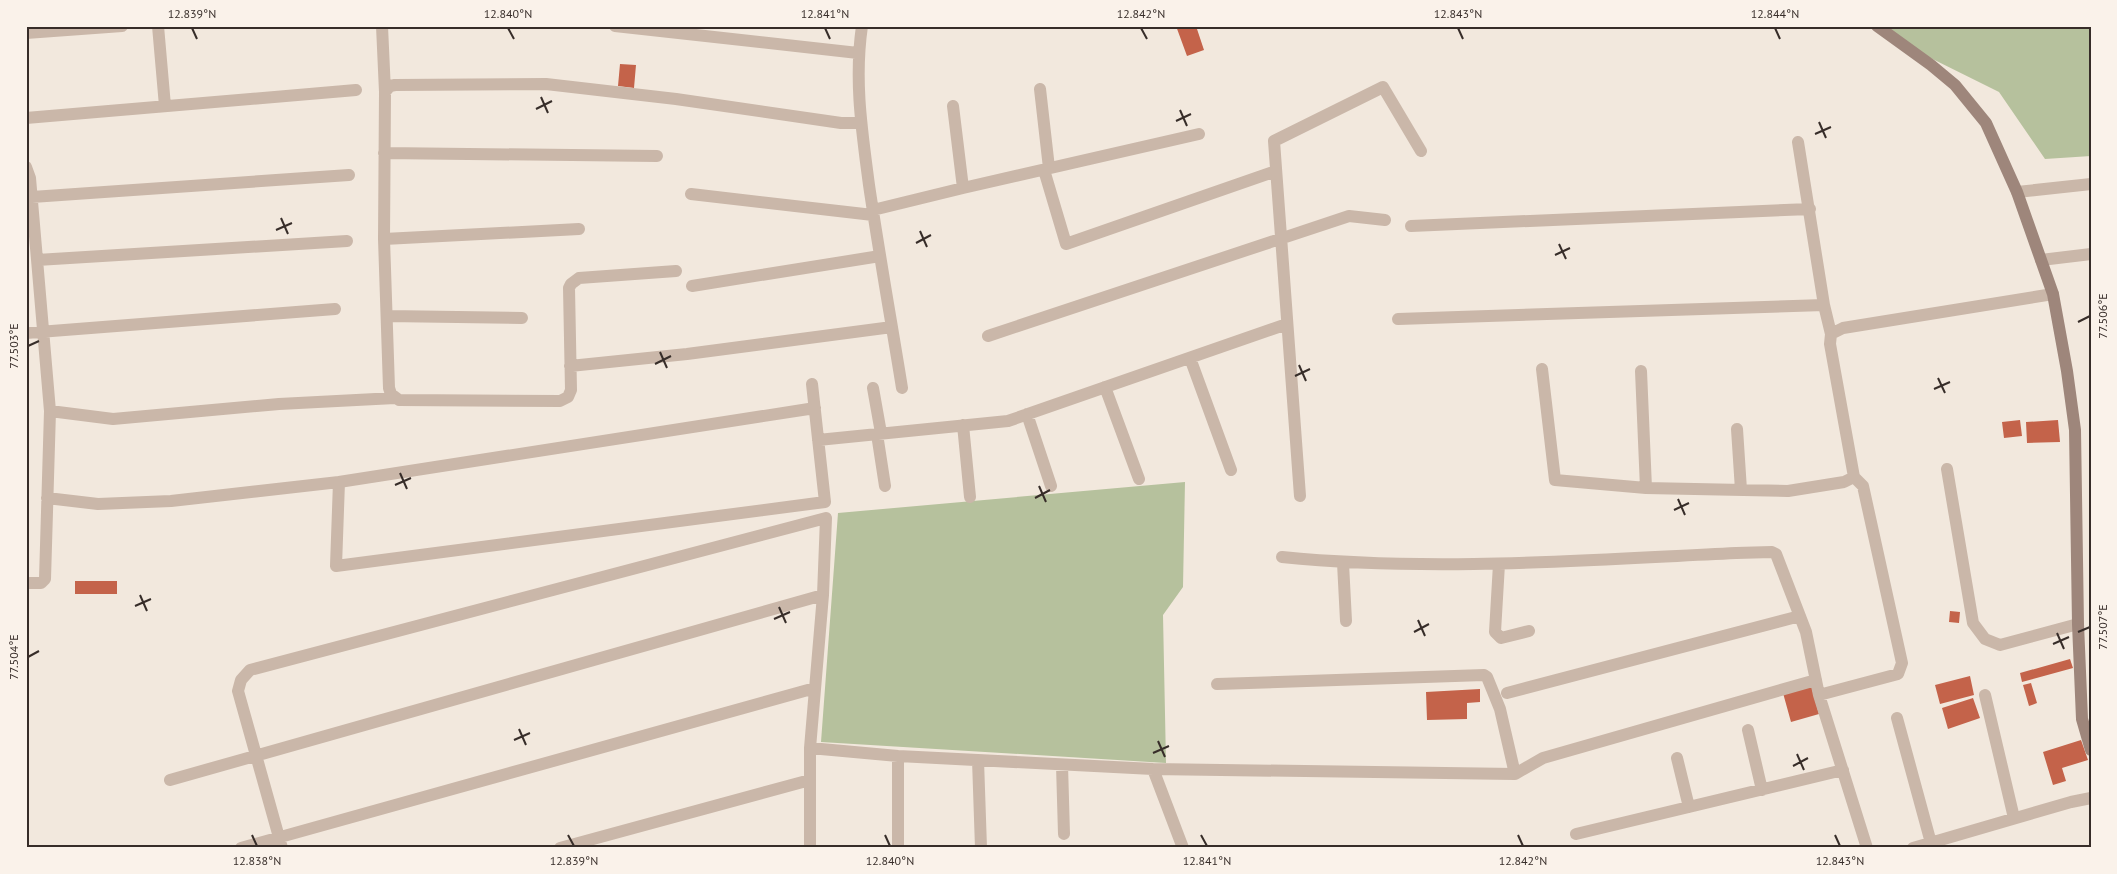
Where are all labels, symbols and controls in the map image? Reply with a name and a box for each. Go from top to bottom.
text: 12.839°N [168,6,216,21]
text: 12.840°N [484,6,532,21]
text: 12.841°N [801,6,849,21]
text: 12.842°N [1117,6,1165,21]
text: 12.843°N [1434,6,1482,21]
text: 12.844°N [1751,6,1799,21]
text: 77.506°E [2095,293,2110,339]
text: 77.503°E [6,323,21,369]
text: 77.507°E [2095,604,2110,650]
text: 77.504°E [6,634,21,680]
text: 12.838°N [233,853,281,868]
text: 12.839°N [550,853,598,868]
text: 12.840°N [866,853,914,868]
text: 12.841°N [1183,853,1231,868]
text: 12.842°N [1499,853,1547,868]
text: 12.843°N [1816,853,1864,868]

